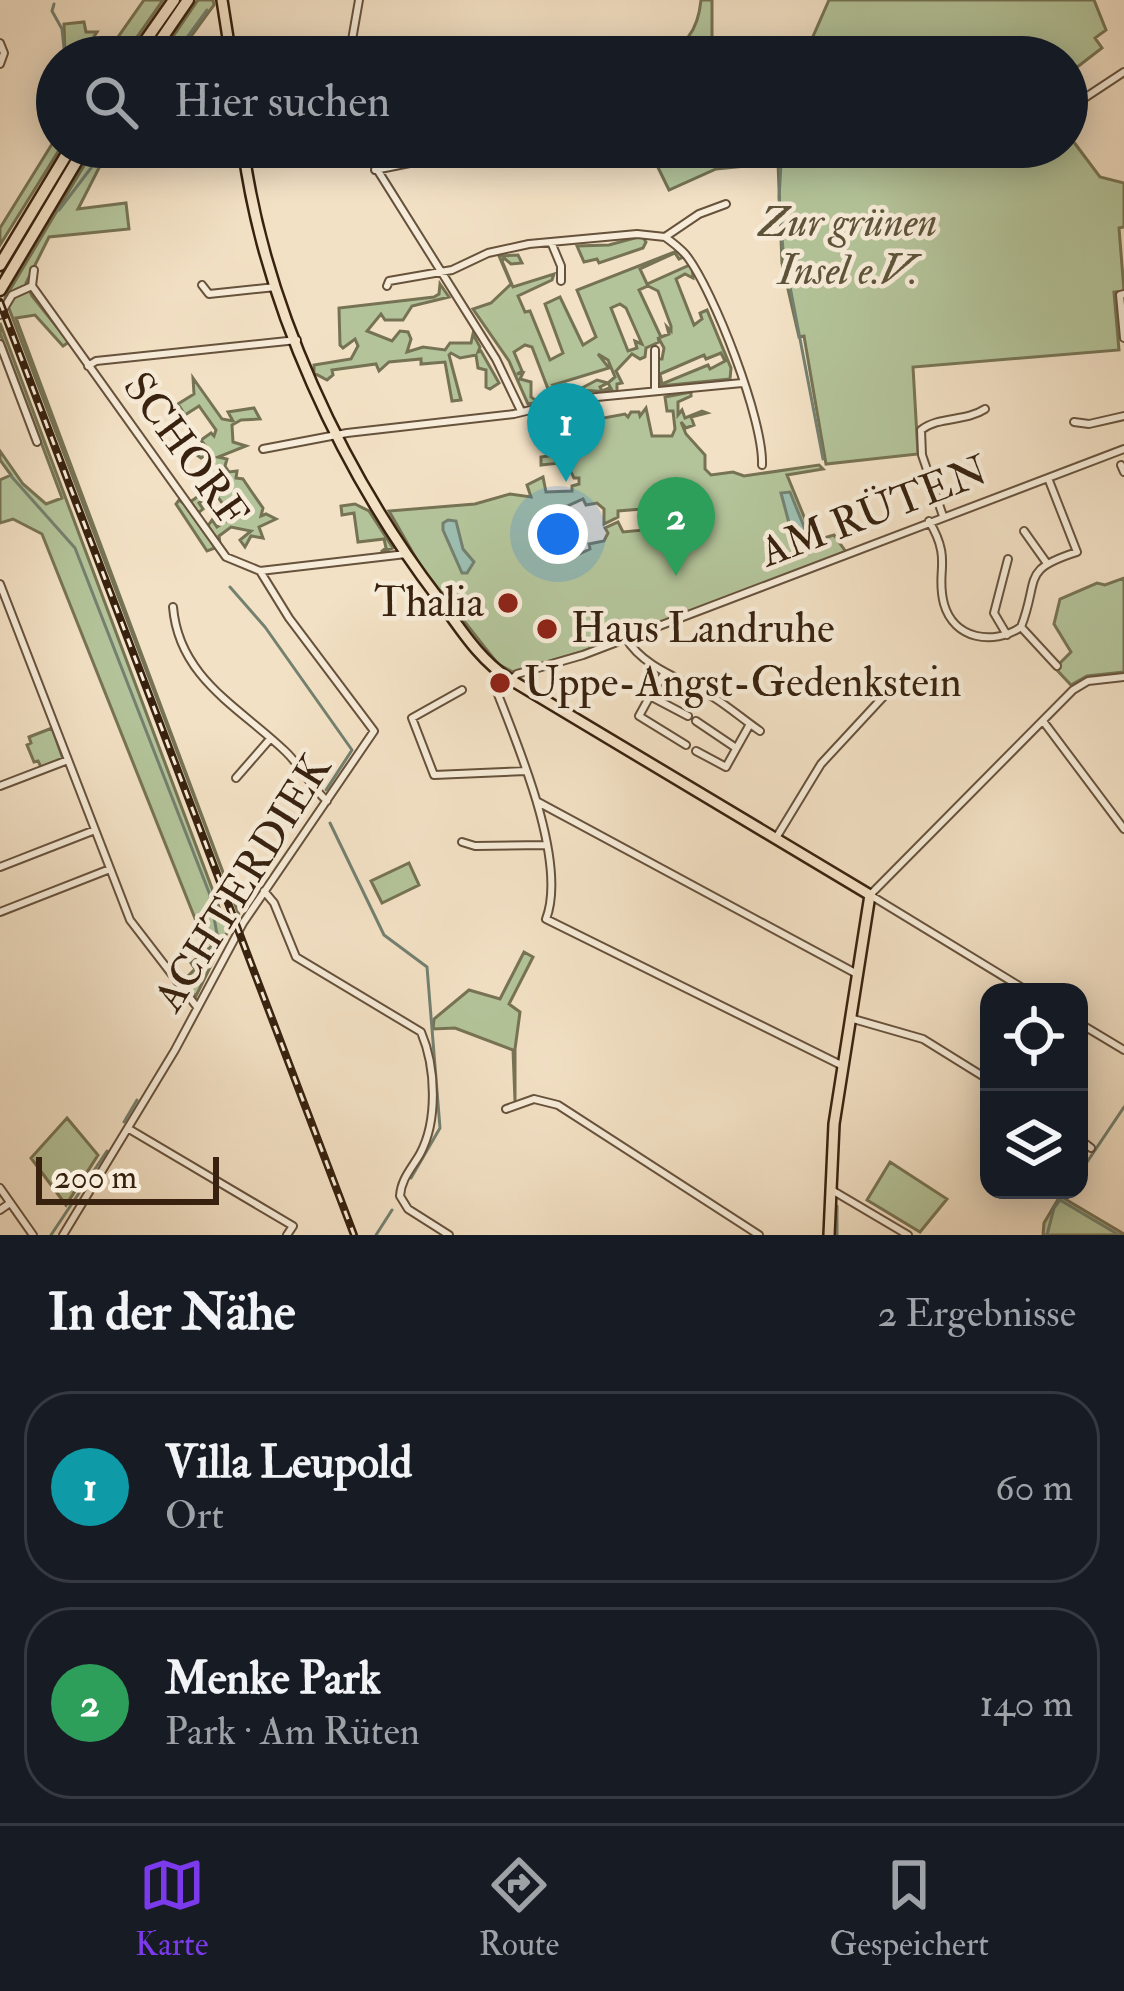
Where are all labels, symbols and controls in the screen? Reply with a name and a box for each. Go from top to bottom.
search box [36,36,1088,168]
icon: search [78,69,144,135]
text: Hier suchen [174,74,390,130]
park label: Zur grünen Insel e.V. [757,197,937,297]
street label: SCHORF [112,363,258,537]
pin: 1 [527,383,605,482]
street label: AM RÜTEN [752,445,995,580]
pin: 2 [637,477,715,576]
your location [528,504,588,564]
place label: Thalia [374,577,485,629]
marker: Thalia [495,590,521,616]
place label: Haus Landruhe [571,603,835,655]
marker: Haus Landruhe [534,616,560,642]
place label: Uppe-Angst-Gedenkstein [524,657,962,709]
marker: Uppe-Angst-Gedenkstein [487,670,513,696]
street label: ACHTERDIEK [143,744,343,1022]
map controls [980,983,1088,1199]
button: locate [980,983,1088,1091]
button: layers [980,1091,1088,1199]
scale bar [36,1151,219,1204]
text: 200 m [54,1157,137,1198]
text: In der Nähe [48,1281,295,1345]
text: 2 Ergebnisse [877,1289,1076,1338]
text: Villa Leupold [165,1435,412,1491]
text: 1 [83,1463,97,1512]
text: 60 m [995,1463,1073,1512]
text: Ort [165,1491,224,1540]
text: Menke Park [165,1651,381,1707]
text: 2 [80,1679,100,1728]
text: 140 m [980,1679,1073,1728]
text: Park · Am Rüten [165,1707,420,1756]
tab: Karte [135,1852,209,1965]
tab: Route [479,1852,559,1965]
tab: Gespeichert [830,1852,989,1965]

